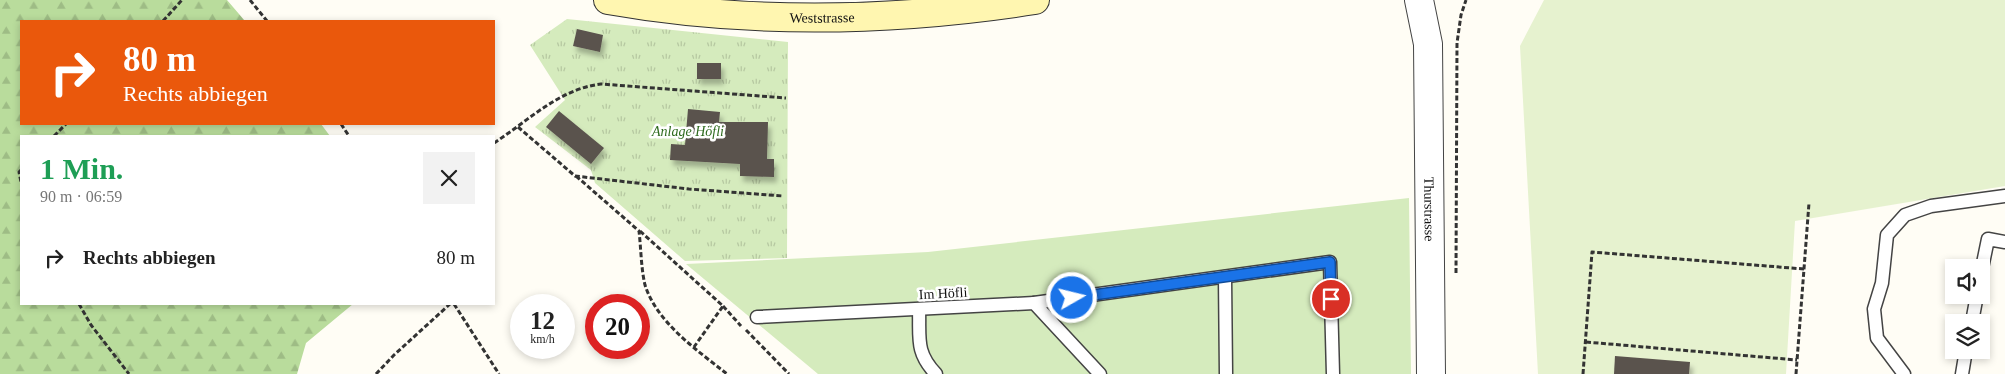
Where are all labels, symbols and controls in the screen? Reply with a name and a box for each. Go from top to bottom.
street label: Weststrasse [789,10,855,26]
icon: right [40,40,105,105]
text: 80 m [123,40,196,79]
text: Rechts abbiegen [123,81,268,106]
park label: Anlage Höfli [651,124,724,139]
text: 1 Min. [40,152,123,185]
button: close [423,152,475,204]
street label: Thurstrasse [1421,177,1437,241]
text: 90 m · 06:59 [40,188,122,205]
icon: right [40,244,68,272]
text: Rechts abbiegen [83,247,215,268]
text: 80 m [436,247,475,268]
map controls [1945,259,1990,359]
button: sound [1945,259,1990,304]
position arrow [1045,271,1097,323]
pin [1310,278,1352,320]
street label: Im Höfli [918,285,968,302]
icon: arrive [1317,285,1345,313]
speed limit sign: 20 [585,294,650,359]
text: 12 [530,307,555,334]
button: layers [1945,314,1990,359]
text: km/h [530,332,555,346]

